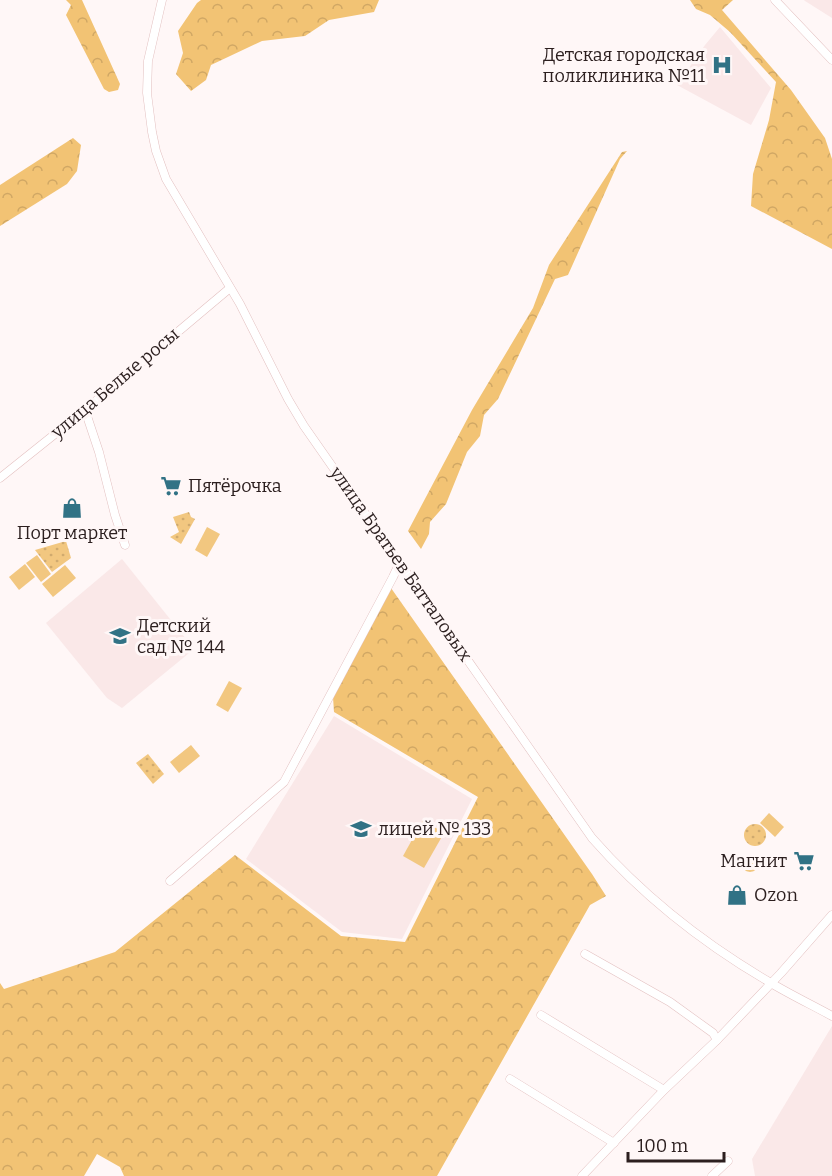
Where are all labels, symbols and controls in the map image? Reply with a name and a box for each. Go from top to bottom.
place label: Детская городская поликлиника №11 [543,44,706,87]
hospital icon: Детская городская поликлиника №11 [710,53,734,77]
street label: улица Белые росы [46,323,183,444]
street label: улица Братьев Батталовых [325,462,477,666]
supermarket icon: Пятёрочка [159,474,183,498]
place label: Пятёрочка [188,475,282,497]
shop icon: Порт маркет [60,496,84,520]
place label: Порт маркет [17,522,127,544]
place label: Детский сад № 144 [137,615,226,658]
school or university icon: Детский сад № 144 [108,624,132,648]
school or university icon: лицей № 133 [349,817,373,841]
place label: лицей № 133 [378,818,491,840]
supermarket icon: Магнит [792,849,816,873]
place label: Магнит [720,850,787,872]
shop icon: Ozon [725,883,749,907]
place label: Ozon [754,884,798,906]
scale bar [628,1125,724,1163]
text: 100 m [637,1135,688,1157]

